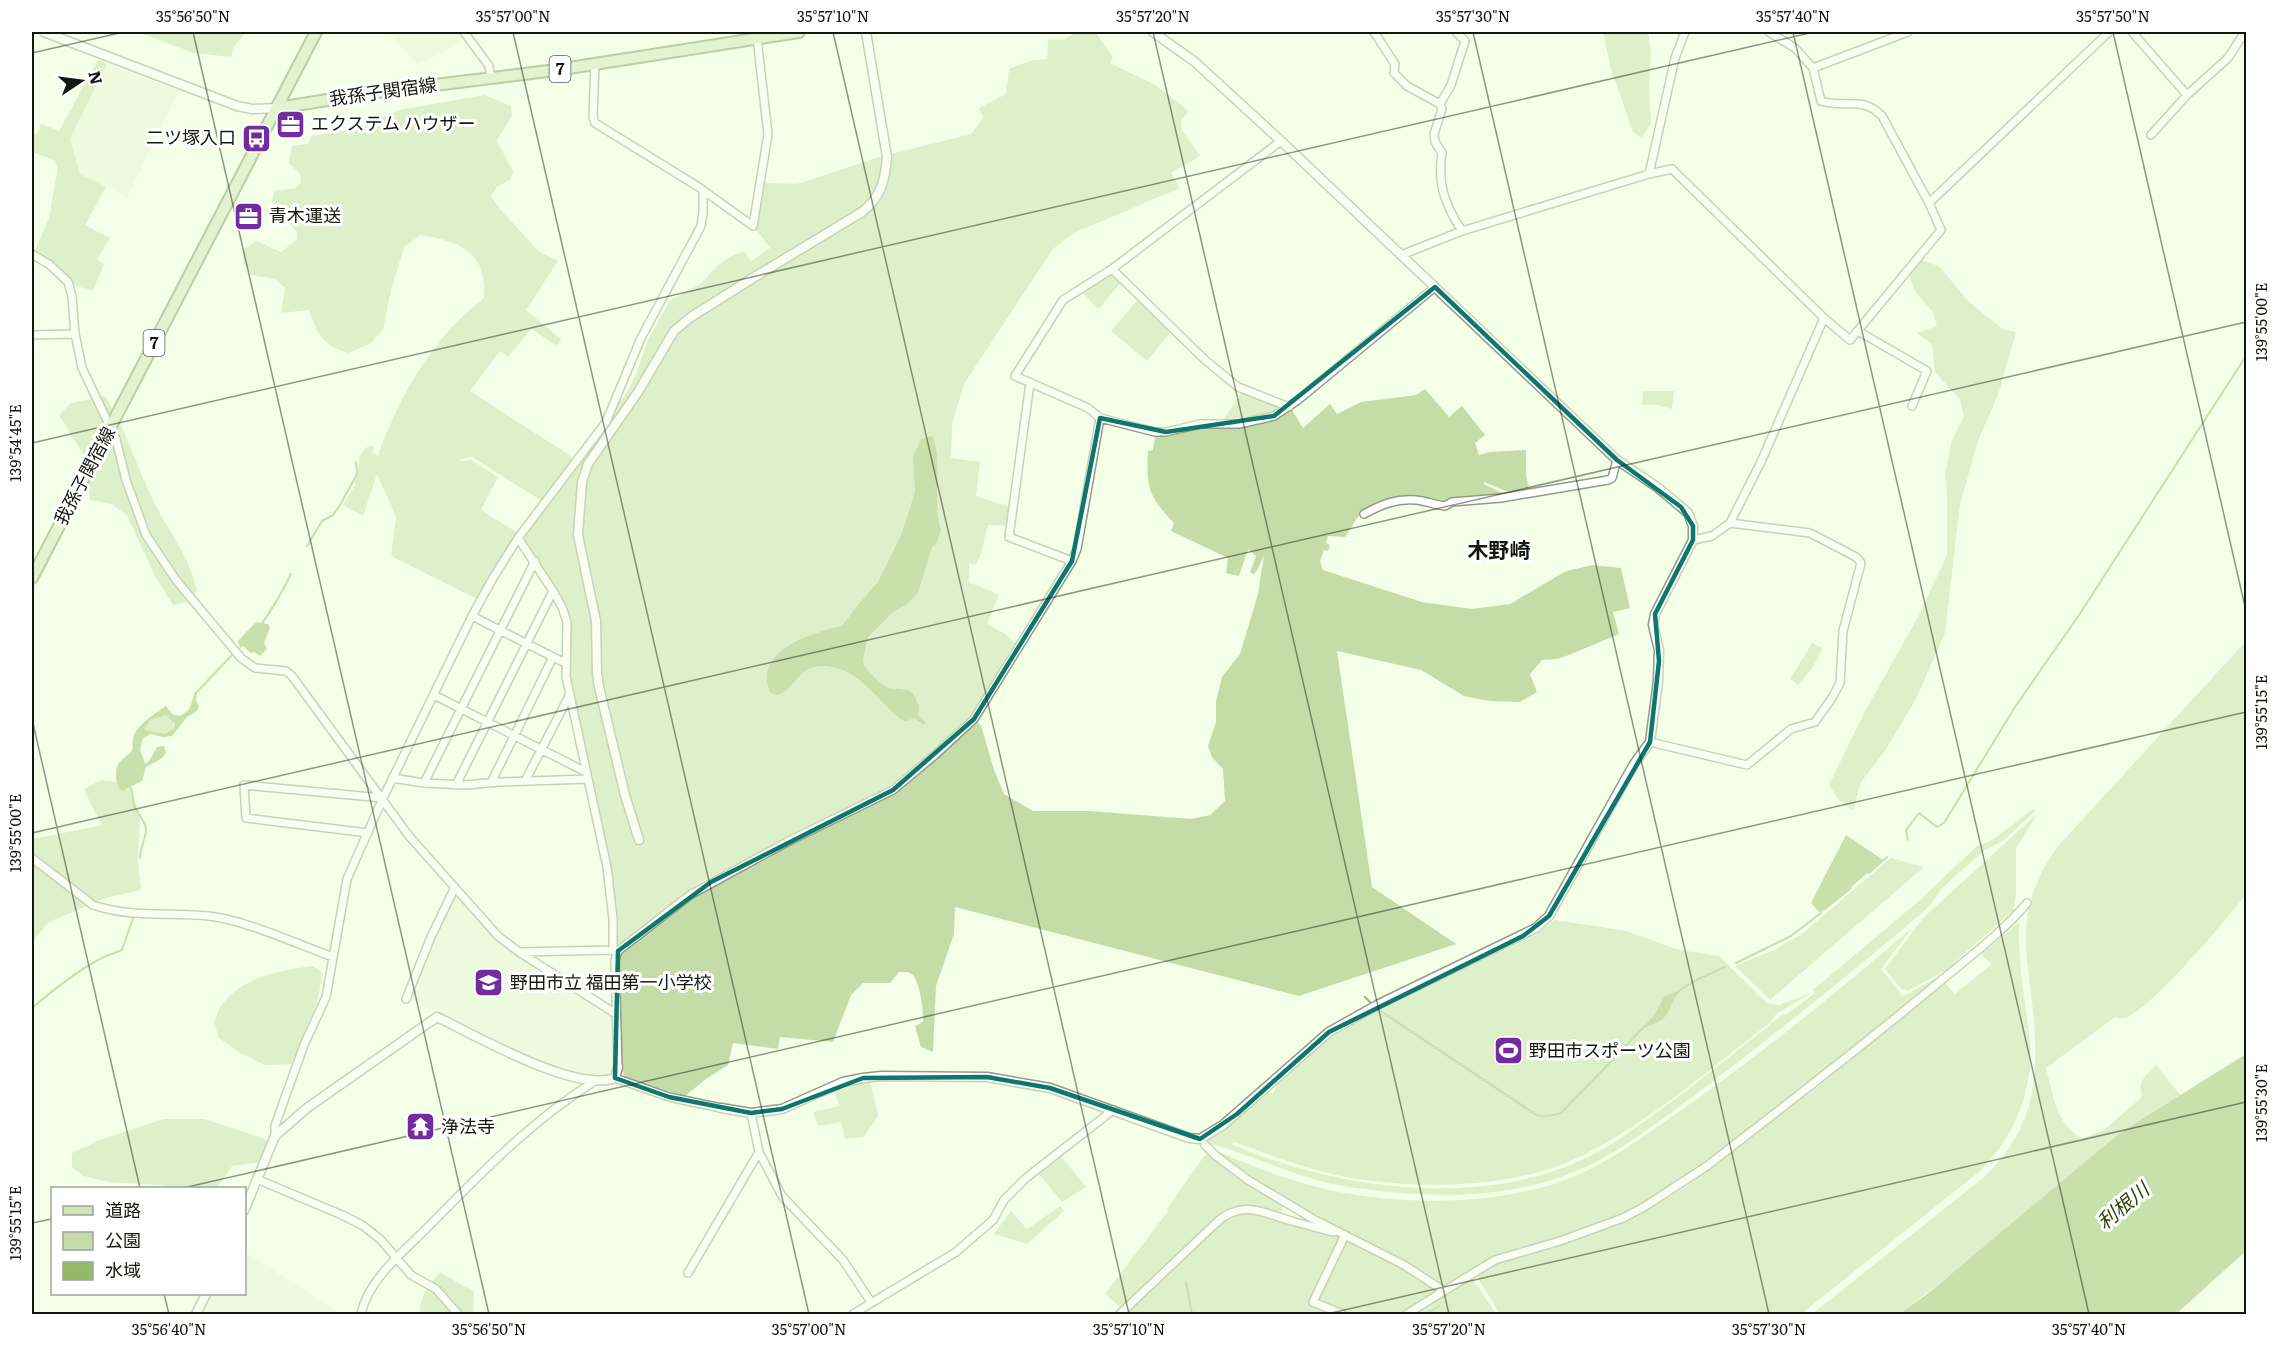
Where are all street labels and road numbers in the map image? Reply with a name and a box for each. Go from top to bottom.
road number: 7 [550,56,570,82]
street label: 我孫子関宿線 [327,70,438,111]
road number: 7 [144,330,164,356]
street label: 我孫子関宿線 [46,421,121,529]

